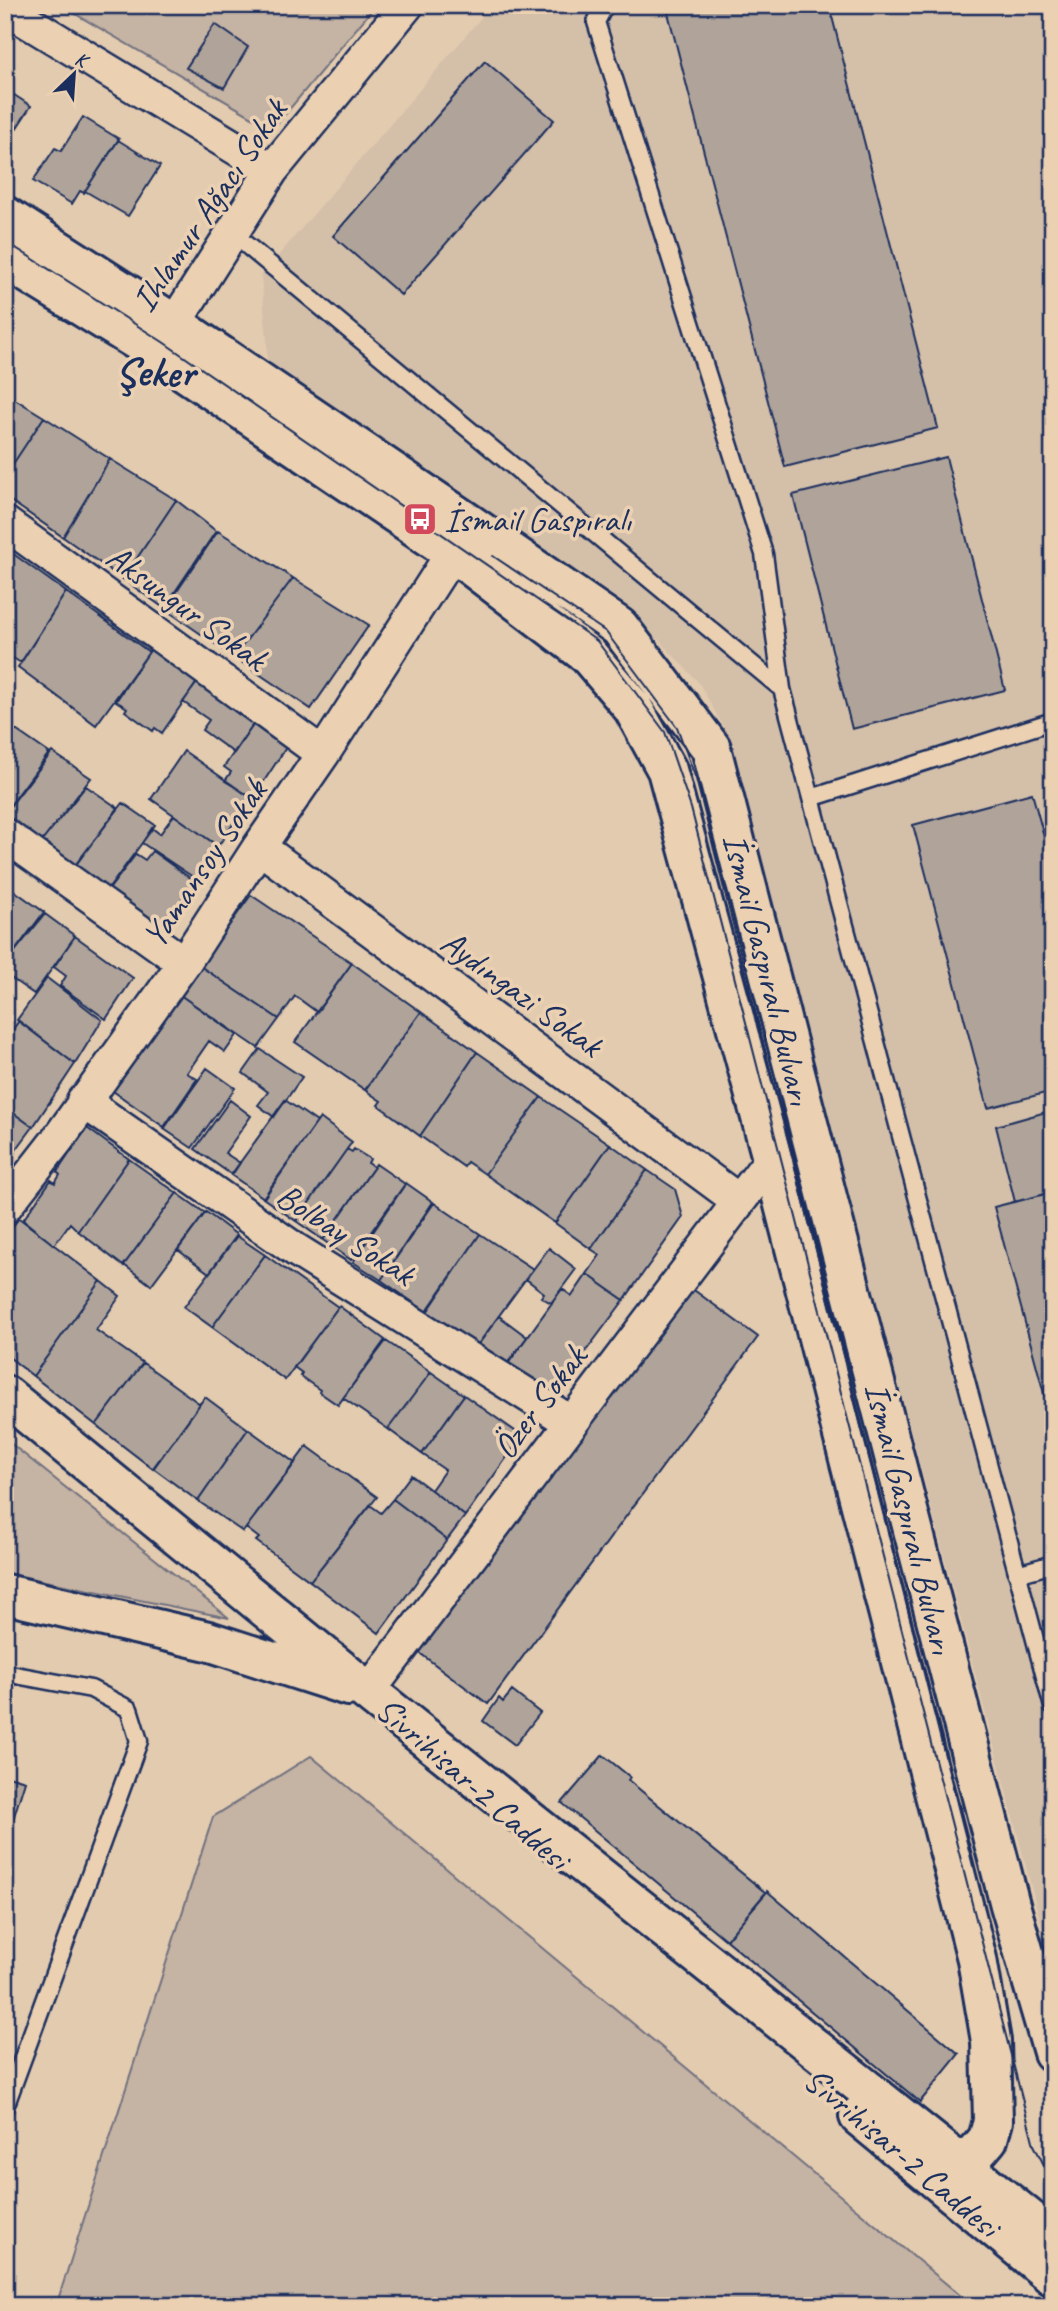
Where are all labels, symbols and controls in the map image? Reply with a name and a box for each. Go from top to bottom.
north arrow [38,38,108,108]
text: K [71,47,94,74]
street label: Ihlamur Ağacı Sokak [122,88,298,320]
district label: Şeker [115,346,199,399]
place label: İsmail Gaspıralı [444,497,632,542]
bus stop icon: İsmail Gaspıralı [401,500,439,538]
street label: Aksungur Sokak [98,534,278,683]
street label: Yamansoy Sokak [132,769,278,956]
street label: İsmail Gaspıralı Bulvarı [712,829,823,1111]
street label: Aydıngazi Sokak [432,920,613,1069]
street label: Bolbay Sokak [268,1173,425,1297]
street label: Özer Sokak [482,1334,598,1468]
street label: İsmail Gaspıralı Bulvarı [854,1378,965,1660]
street label: Sivrihisar-2 Caddesi [366,1687,582,1883]
street label: Sivrihisar-2 Caddesi [794,2057,1012,2250]

